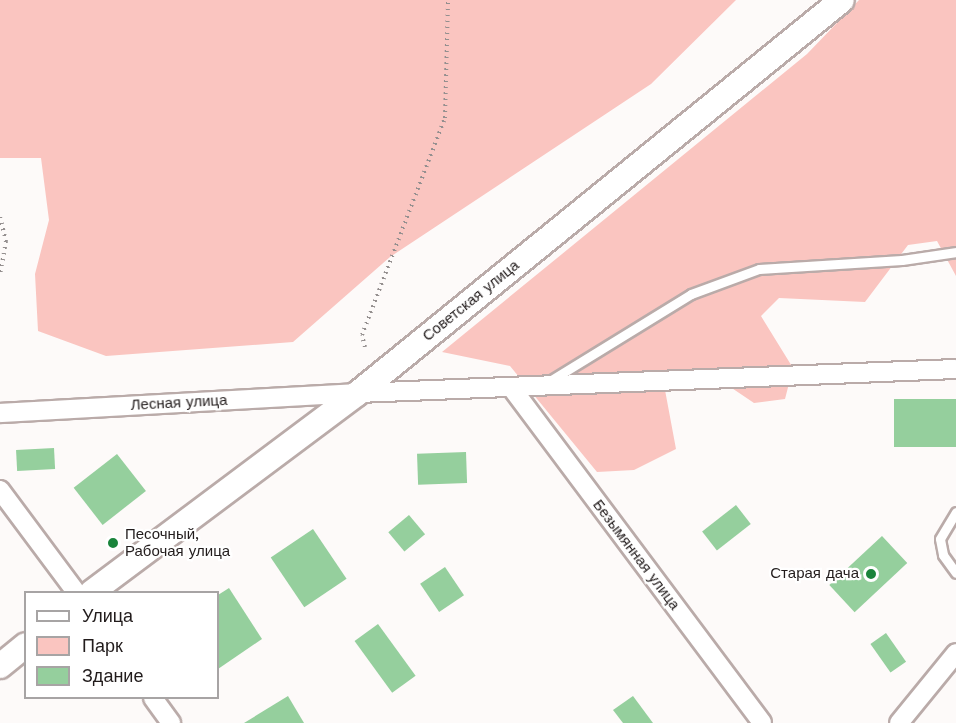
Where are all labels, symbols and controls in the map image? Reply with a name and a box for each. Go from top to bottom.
street label: Советская улица [419,257,523,345]
street label: Лесная улица [130,391,228,415]
street label: Безымянная улица [589,496,683,614]
place label: Песочный, Рабочая улица [125,525,230,560]
marker: Песочный, Рабочая улица [106,536,120,550]
place label: Старая дача [770,565,859,583]
marker: Старая дача [864,567,878,581]
legend [24,591,219,699]
text: Улица [82,605,133,626]
text: Парк [82,635,123,656]
text: Здание [82,665,143,686]

